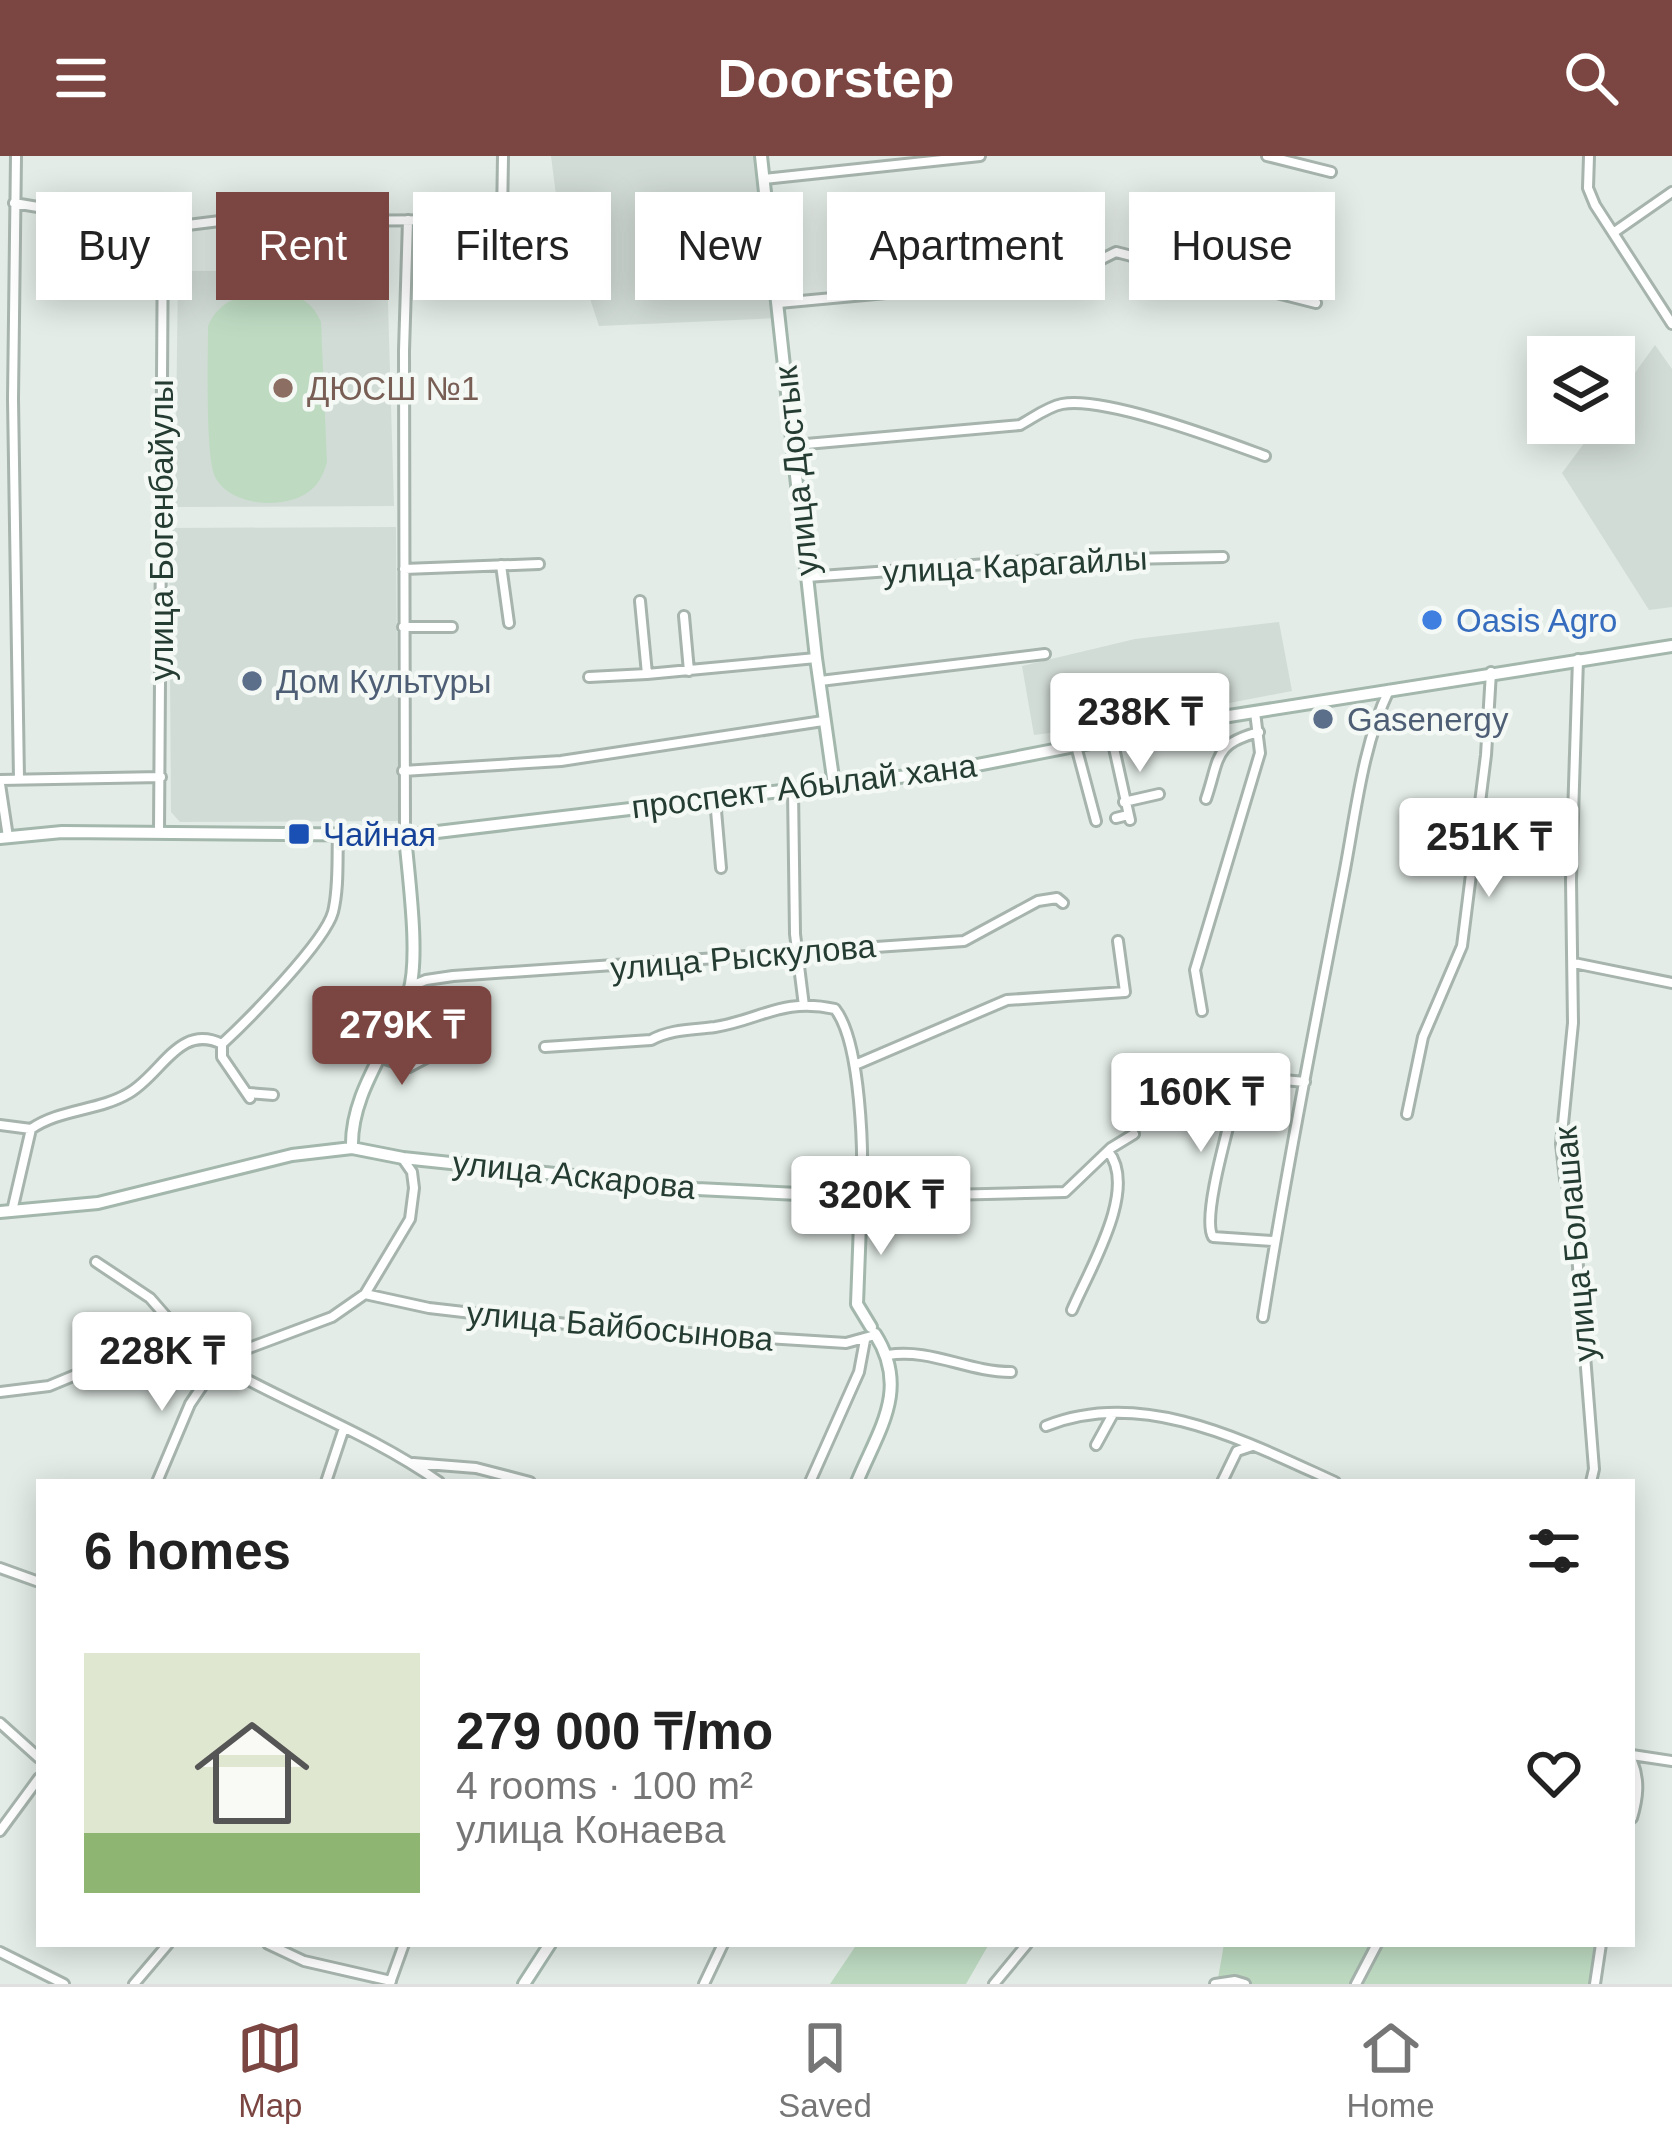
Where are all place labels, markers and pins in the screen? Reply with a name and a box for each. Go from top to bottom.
place label: ДЮСШ №1 [307,370,479,407]
marker: ДЮСШ №1 [270,375,296,401]
place label: Oasis Agro [1456,602,1617,639]
marker: Oasis Agro [1419,607,1445,633]
place label: Дом Культуры [276,663,491,700]
marker: Дом Культуры [239,668,265,694]
pin: 238K ₸ [1042,673,1238,775]
place label: Gasenergy [1347,701,1509,738]
marker: Gasenergy [1310,706,1336,732]
pin: 251K ₸ [1391,798,1587,900]
place label: Чайная [323,816,436,853]
marker: Чайная [286,821,312,847]
pin: 279K ₸ [304,986,500,1088]
pin: 160K ₸ [1103,1053,1299,1155]
pin: 320K ₸ [783,1156,979,1258]
pin: 228K ₸ [64,1312,260,1414]

